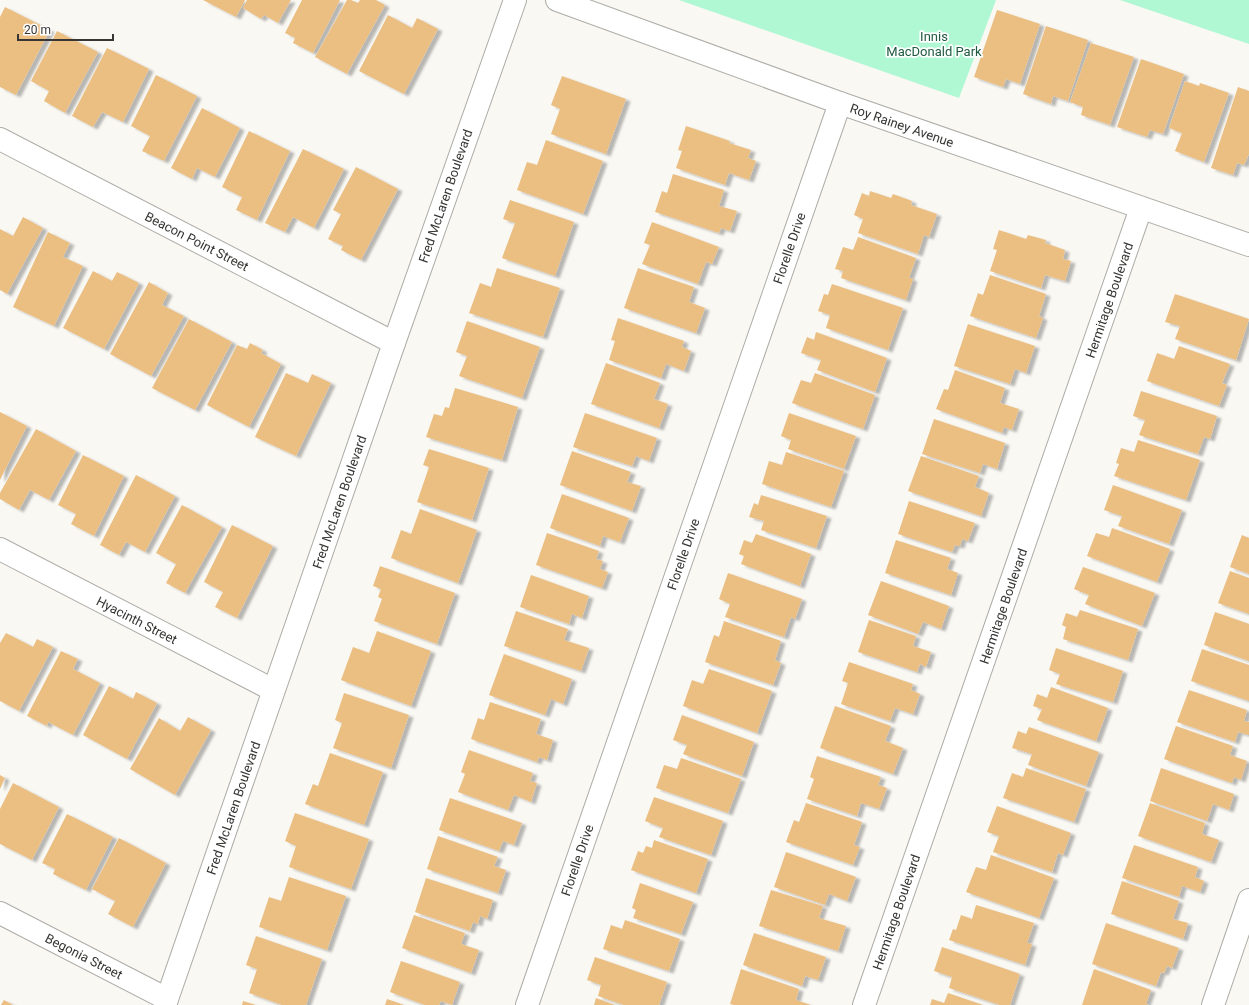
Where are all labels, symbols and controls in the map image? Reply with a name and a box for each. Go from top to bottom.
scale bar [18,16,113,42]
text: 20 m [24,23,51,37]
park label: Innis MacDonald Park [886,29,982,59]
street label: Roy Rainey Avenue [848,101,956,150]
street label: Fred McLaren Boulevard [416,127,475,265]
street label: Beacon Point Street [142,209,251,274]
street label: Florelle Drive [770,210,809,286]
street label: Hermitage Boulevard [1083,240,1136,360]
street label: Fred McLaren Boulevard [310,433,369,571]
street label: Florelle Drive [664,516,703,592]
street label: Hermitage Boulevard [977,546,1030,666]
street label: Hyacinth Street [94,594,180,647]
street label: Fred McLaren Boulevard [204,739,263,877]
street label: Florelle Drive [558,822,597,898]
street label: Hermitage Boulevard [870,852,923,972]
street label: Begonia Street [43,931,125,982]

